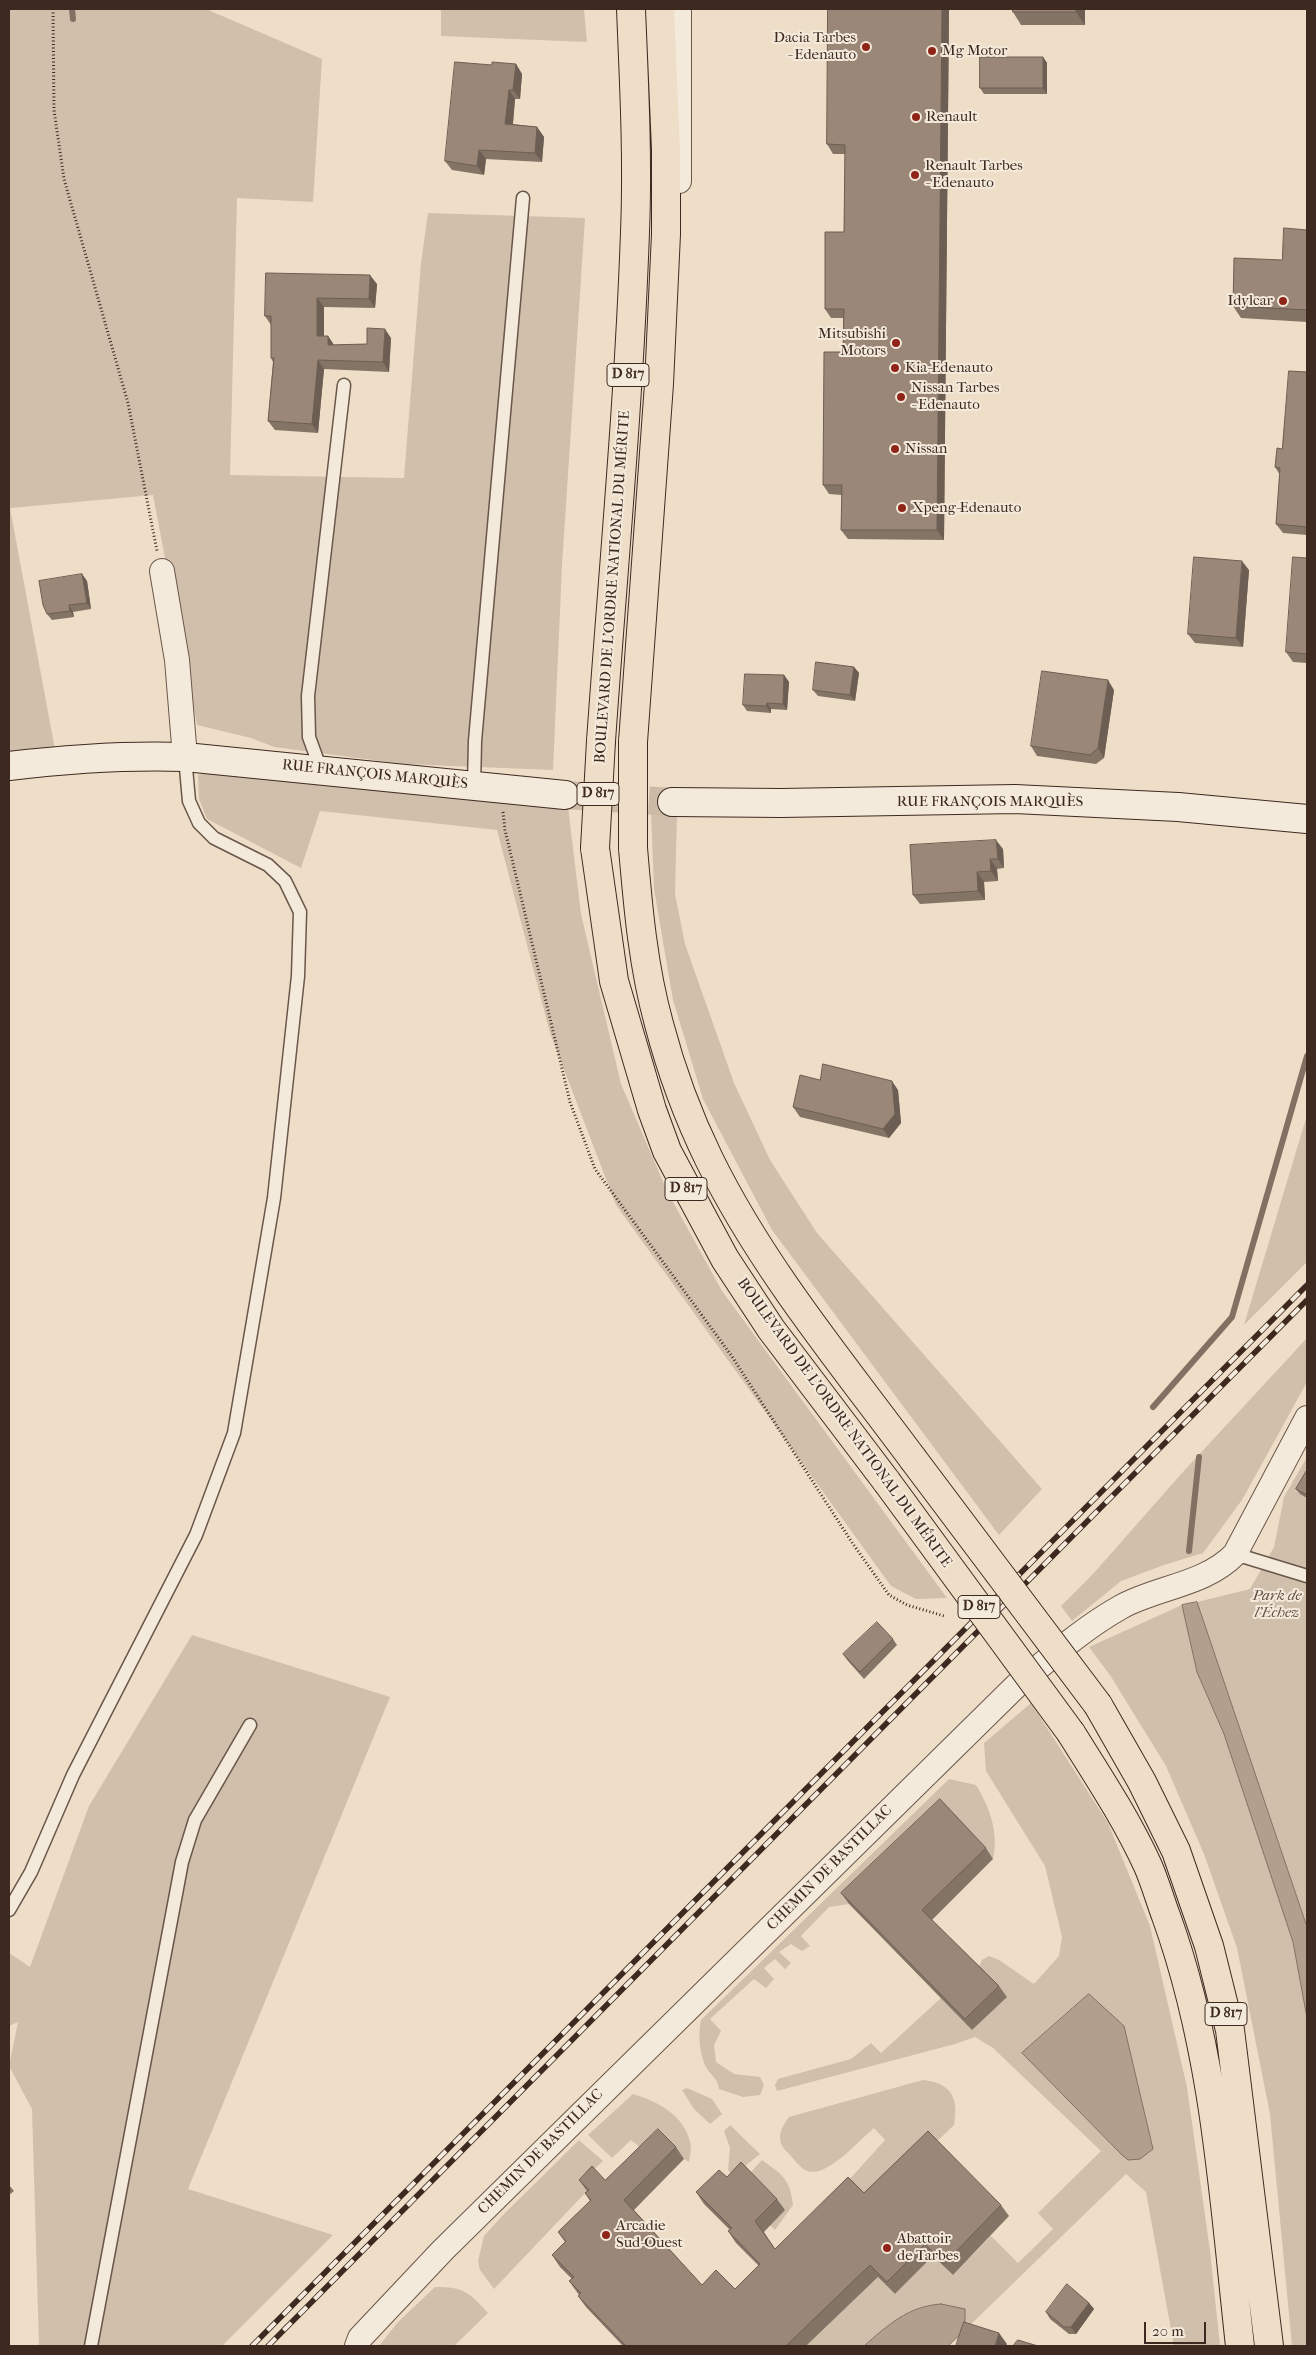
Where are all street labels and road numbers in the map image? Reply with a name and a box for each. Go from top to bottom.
road number: D 817 [607,364,649,386]
street label: BOULEVARD DE L'ORDRE NATIONAL DU MÉRITE [592,410,634,764]
street label: RUE FRANÇOIS MARQUÈS [281,756,469,794]
road number: D 817 [577,782,619,806]
street label: RUE FRANÇOIS MARQUÈS [897,793,1083,811]
road number: D 817 [665,1178,707,1200]
street label: BOULEVARD DE L'ORDRE NATIONAL DU MÉRITE [733,1275,955,1571]
road number: D 817 [958,1595,1000,1618]
street label: CHEMIN DE BASTILLAC [764,1802,896,1934]
road number: D 817 [1205,2002,1247,2026]
street label: CHEMIN DE BASTILLAC [475,2086,607,2218]

